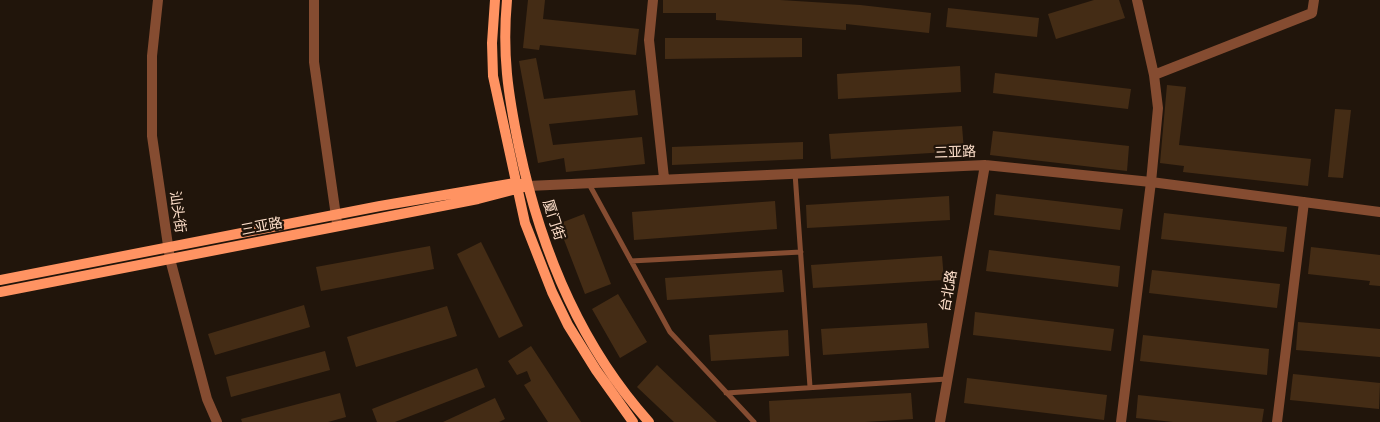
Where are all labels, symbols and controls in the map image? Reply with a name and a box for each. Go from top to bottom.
street label: 三亚路 [934,144,976,162]
street label: 汕头街 [166,190,188,234]
street label: 厦门街 [539,197,567,243]
street label: 三亚路 [240,215,284,239]
street label: 台北路 [937,269,961,313]

